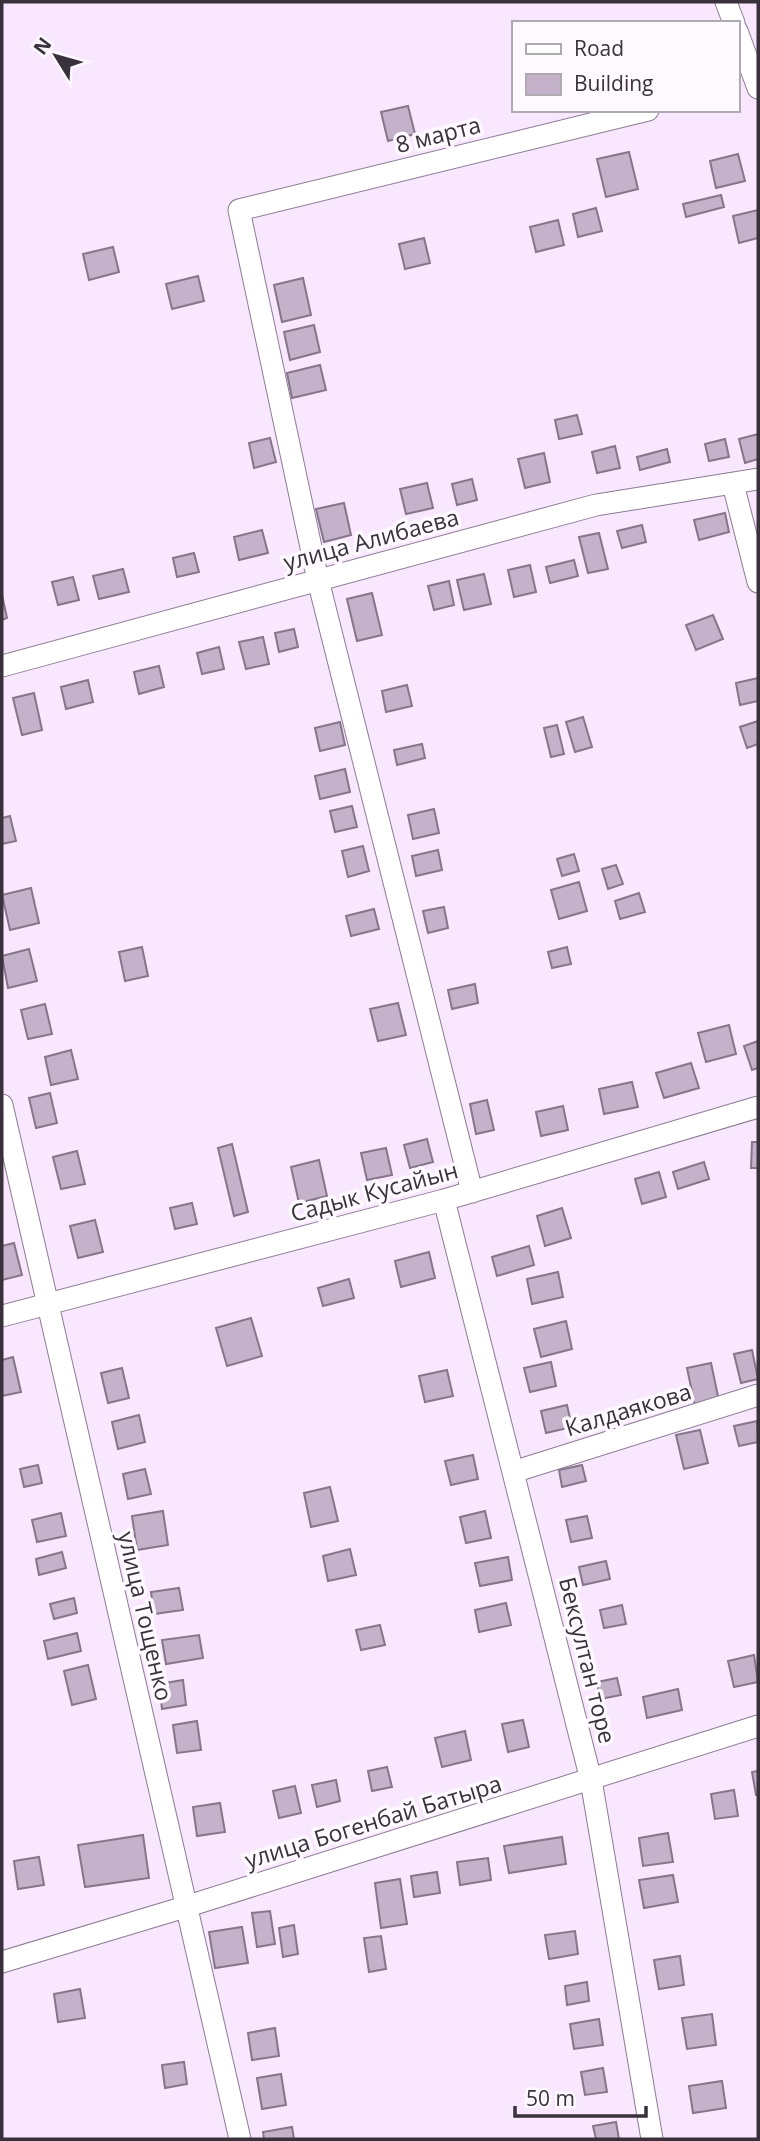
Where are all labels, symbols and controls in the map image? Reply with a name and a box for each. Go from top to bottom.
north arrow [21,21,91,91]
legend [512,21,739,112]
text: N [27,32,57,60]
text: Road [574,34,624,62]
text: Building [574,69,653,97]
street label: 8 марта [392,108,484,160]
street label: улица Алибаева [280,500,462,578]
street label: Садык Кусайын [287,1153,461,1229]
street label: Калдаякова [561,1375,695,1443]
street label: улица Тощенко [111,1528,181,1704]
street label: Бексултан торе [552,1573,624,1747]
street label: улица Богенбай Батыра [241,1767,505,1875]
scale bar [515,2074,646,2118]
text: 50 m [526,2084,575,2112]

